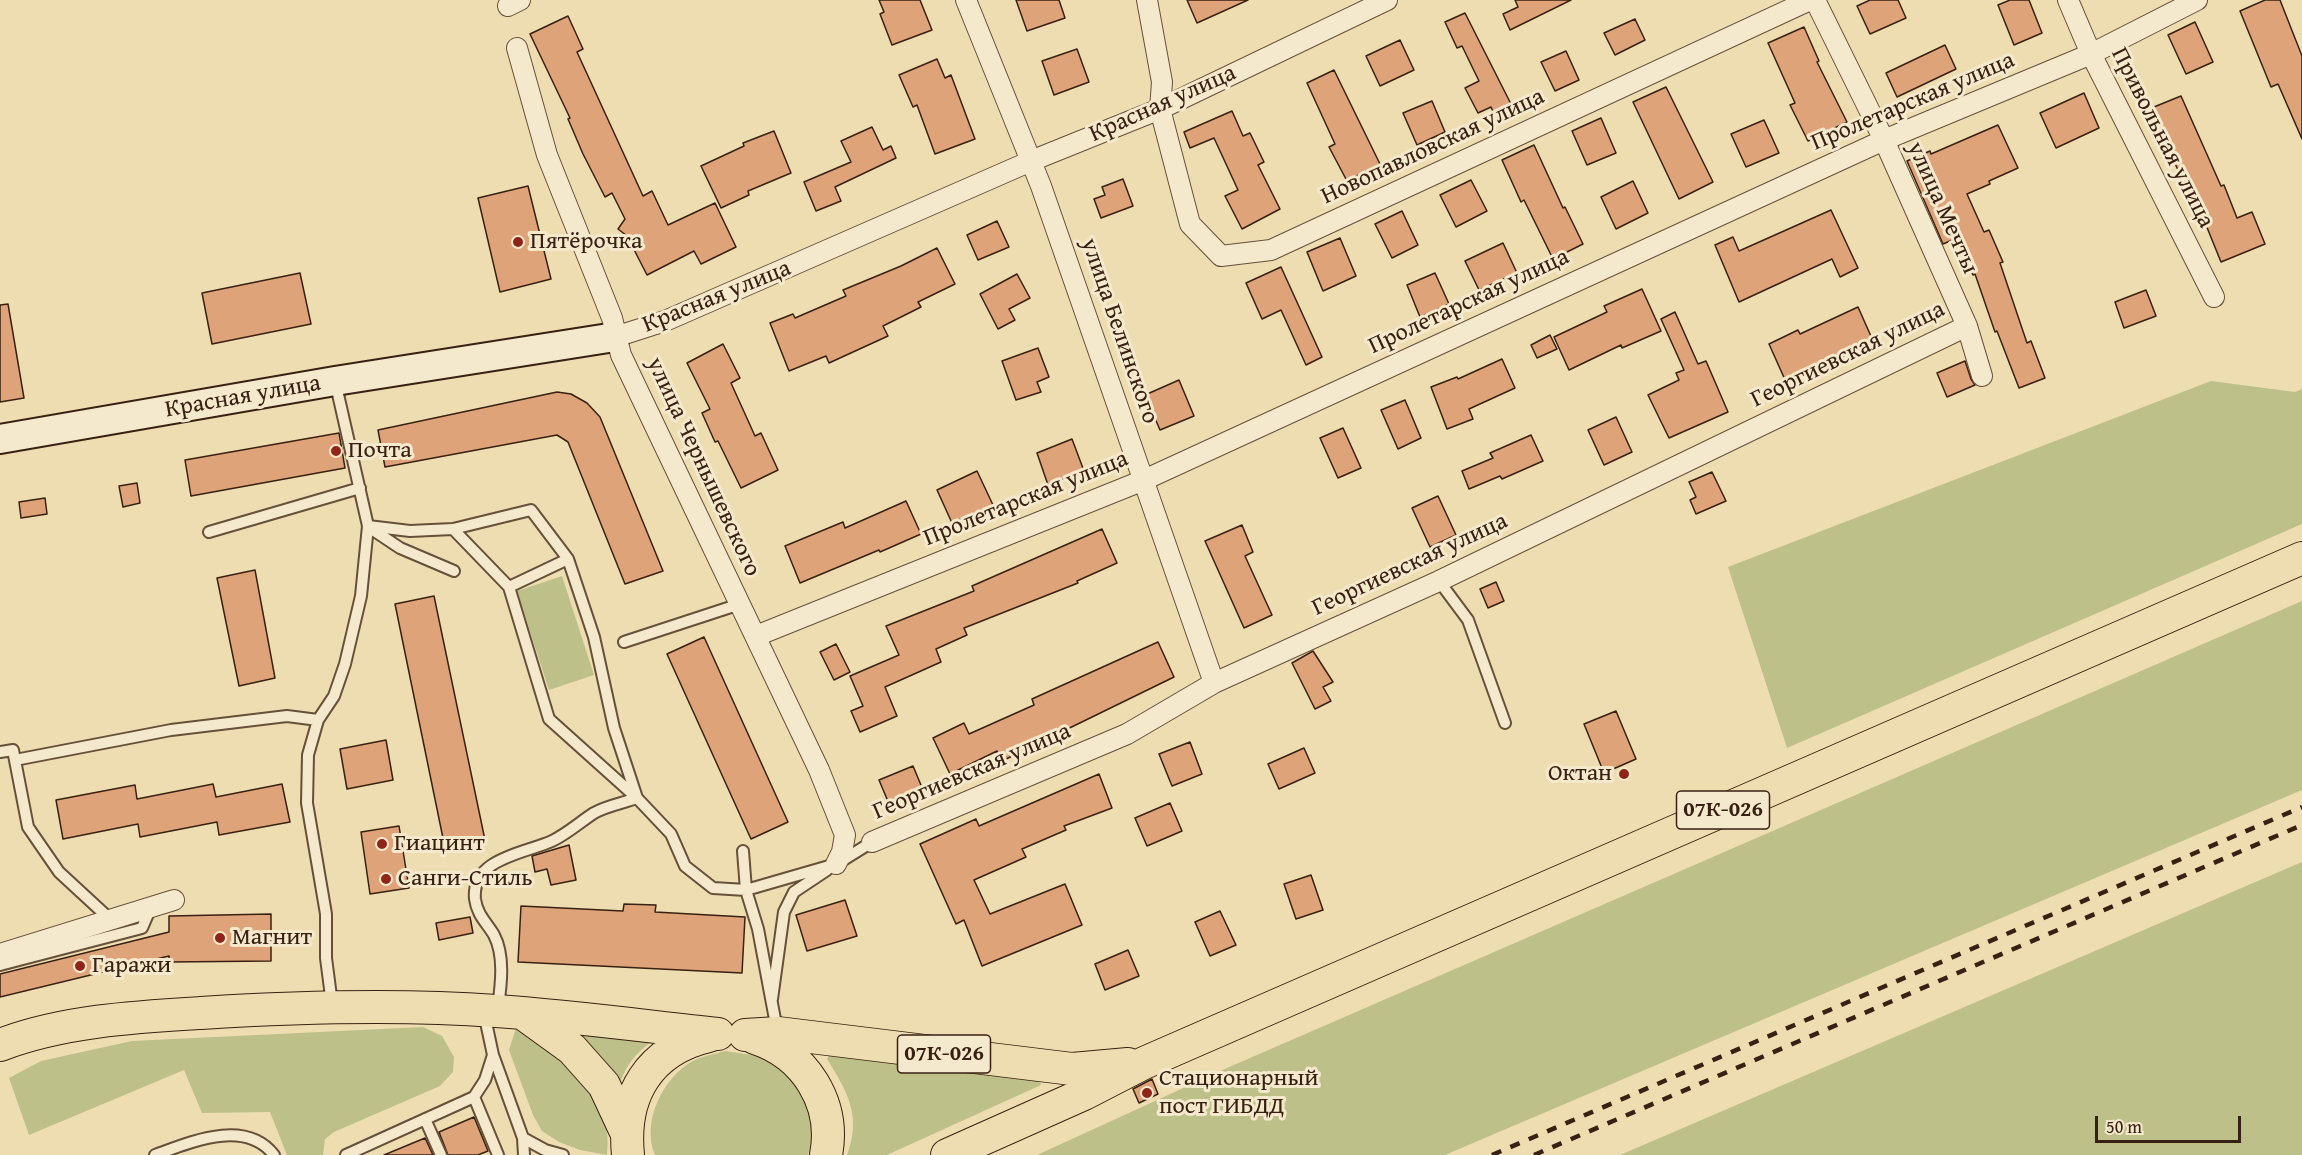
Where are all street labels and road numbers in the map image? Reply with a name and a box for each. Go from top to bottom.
street label: Привольная улица [2104,43,2220,233]
street label: Пролетарская улица [1807,46,2019,158]
street label: Красная улица [1085,59,1241,149]
street label: Новопавловская улица [1317,83,1549,211]
street label: улица Мечты [1900,138,1984,278]
street label: улица Белинского [1074,235,1164,427]
street label: Пролетарская улица [1364,243,1574,361]
street label: Красная улица [639,254,795,340]
street label: Георгиевская улица [1746,296,1950,414]
street label: улица Чернышевского [640,353,766,581]
street label: Красная улица [163,369,323,425]
street label: Пролетарская улица [920,445,1132,553]
street label: Георгиевская улица [1308,507,1512,623]
street label: Георгиевская улица [869,717,1075,827]
road number: 07К-026 [1676,791,1770,829]
road number: 07К-026 [898,1035,990,1073]

